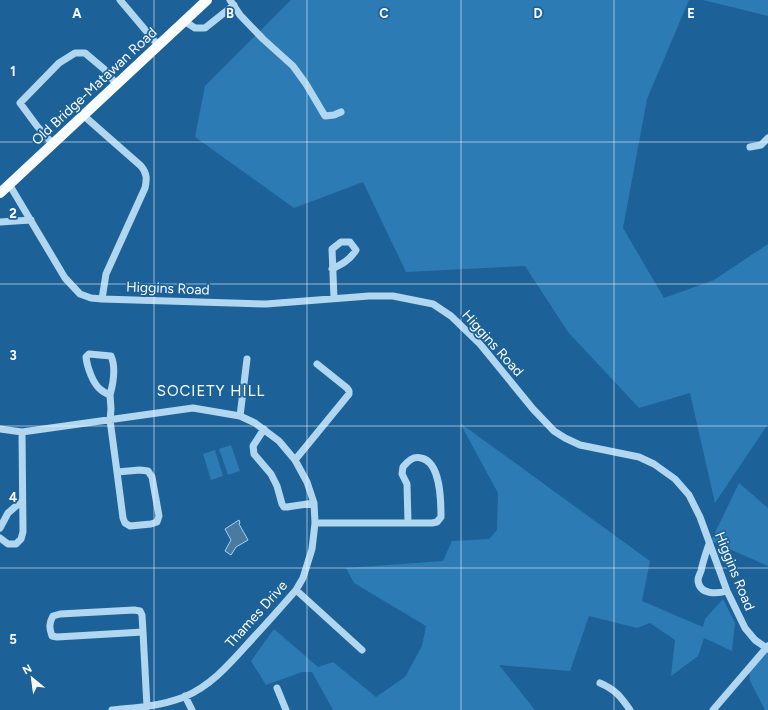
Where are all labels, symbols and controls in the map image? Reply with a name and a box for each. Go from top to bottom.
text: A [72,6,82,21]
text: B [226,6,234,21]
text: C [379,6,389,21]
text: D [533,6,543,21]
text: E [687,6,695,21]
street label: Old Bridge-Matawan Road [28,24,160,149]
text: 1 [10,64,16,79]
text: 2 [9,206,17,221]
street label: Higgins Road [126,279,210,298]
street label: Higgins Road [458,307,527,380]
text: 3 [9,348,17,363]
district label: SOCIETY HILL [157,382,265,400]
text: 4 [9,490,17,505]
street label: Higgins Road [711,529,758,613]
street label: Thames Drive [222,577,291,651]
text: 5 [9,632,17,647]
north arrow [12,658,52,698]
text: N [21,662,34,677]

